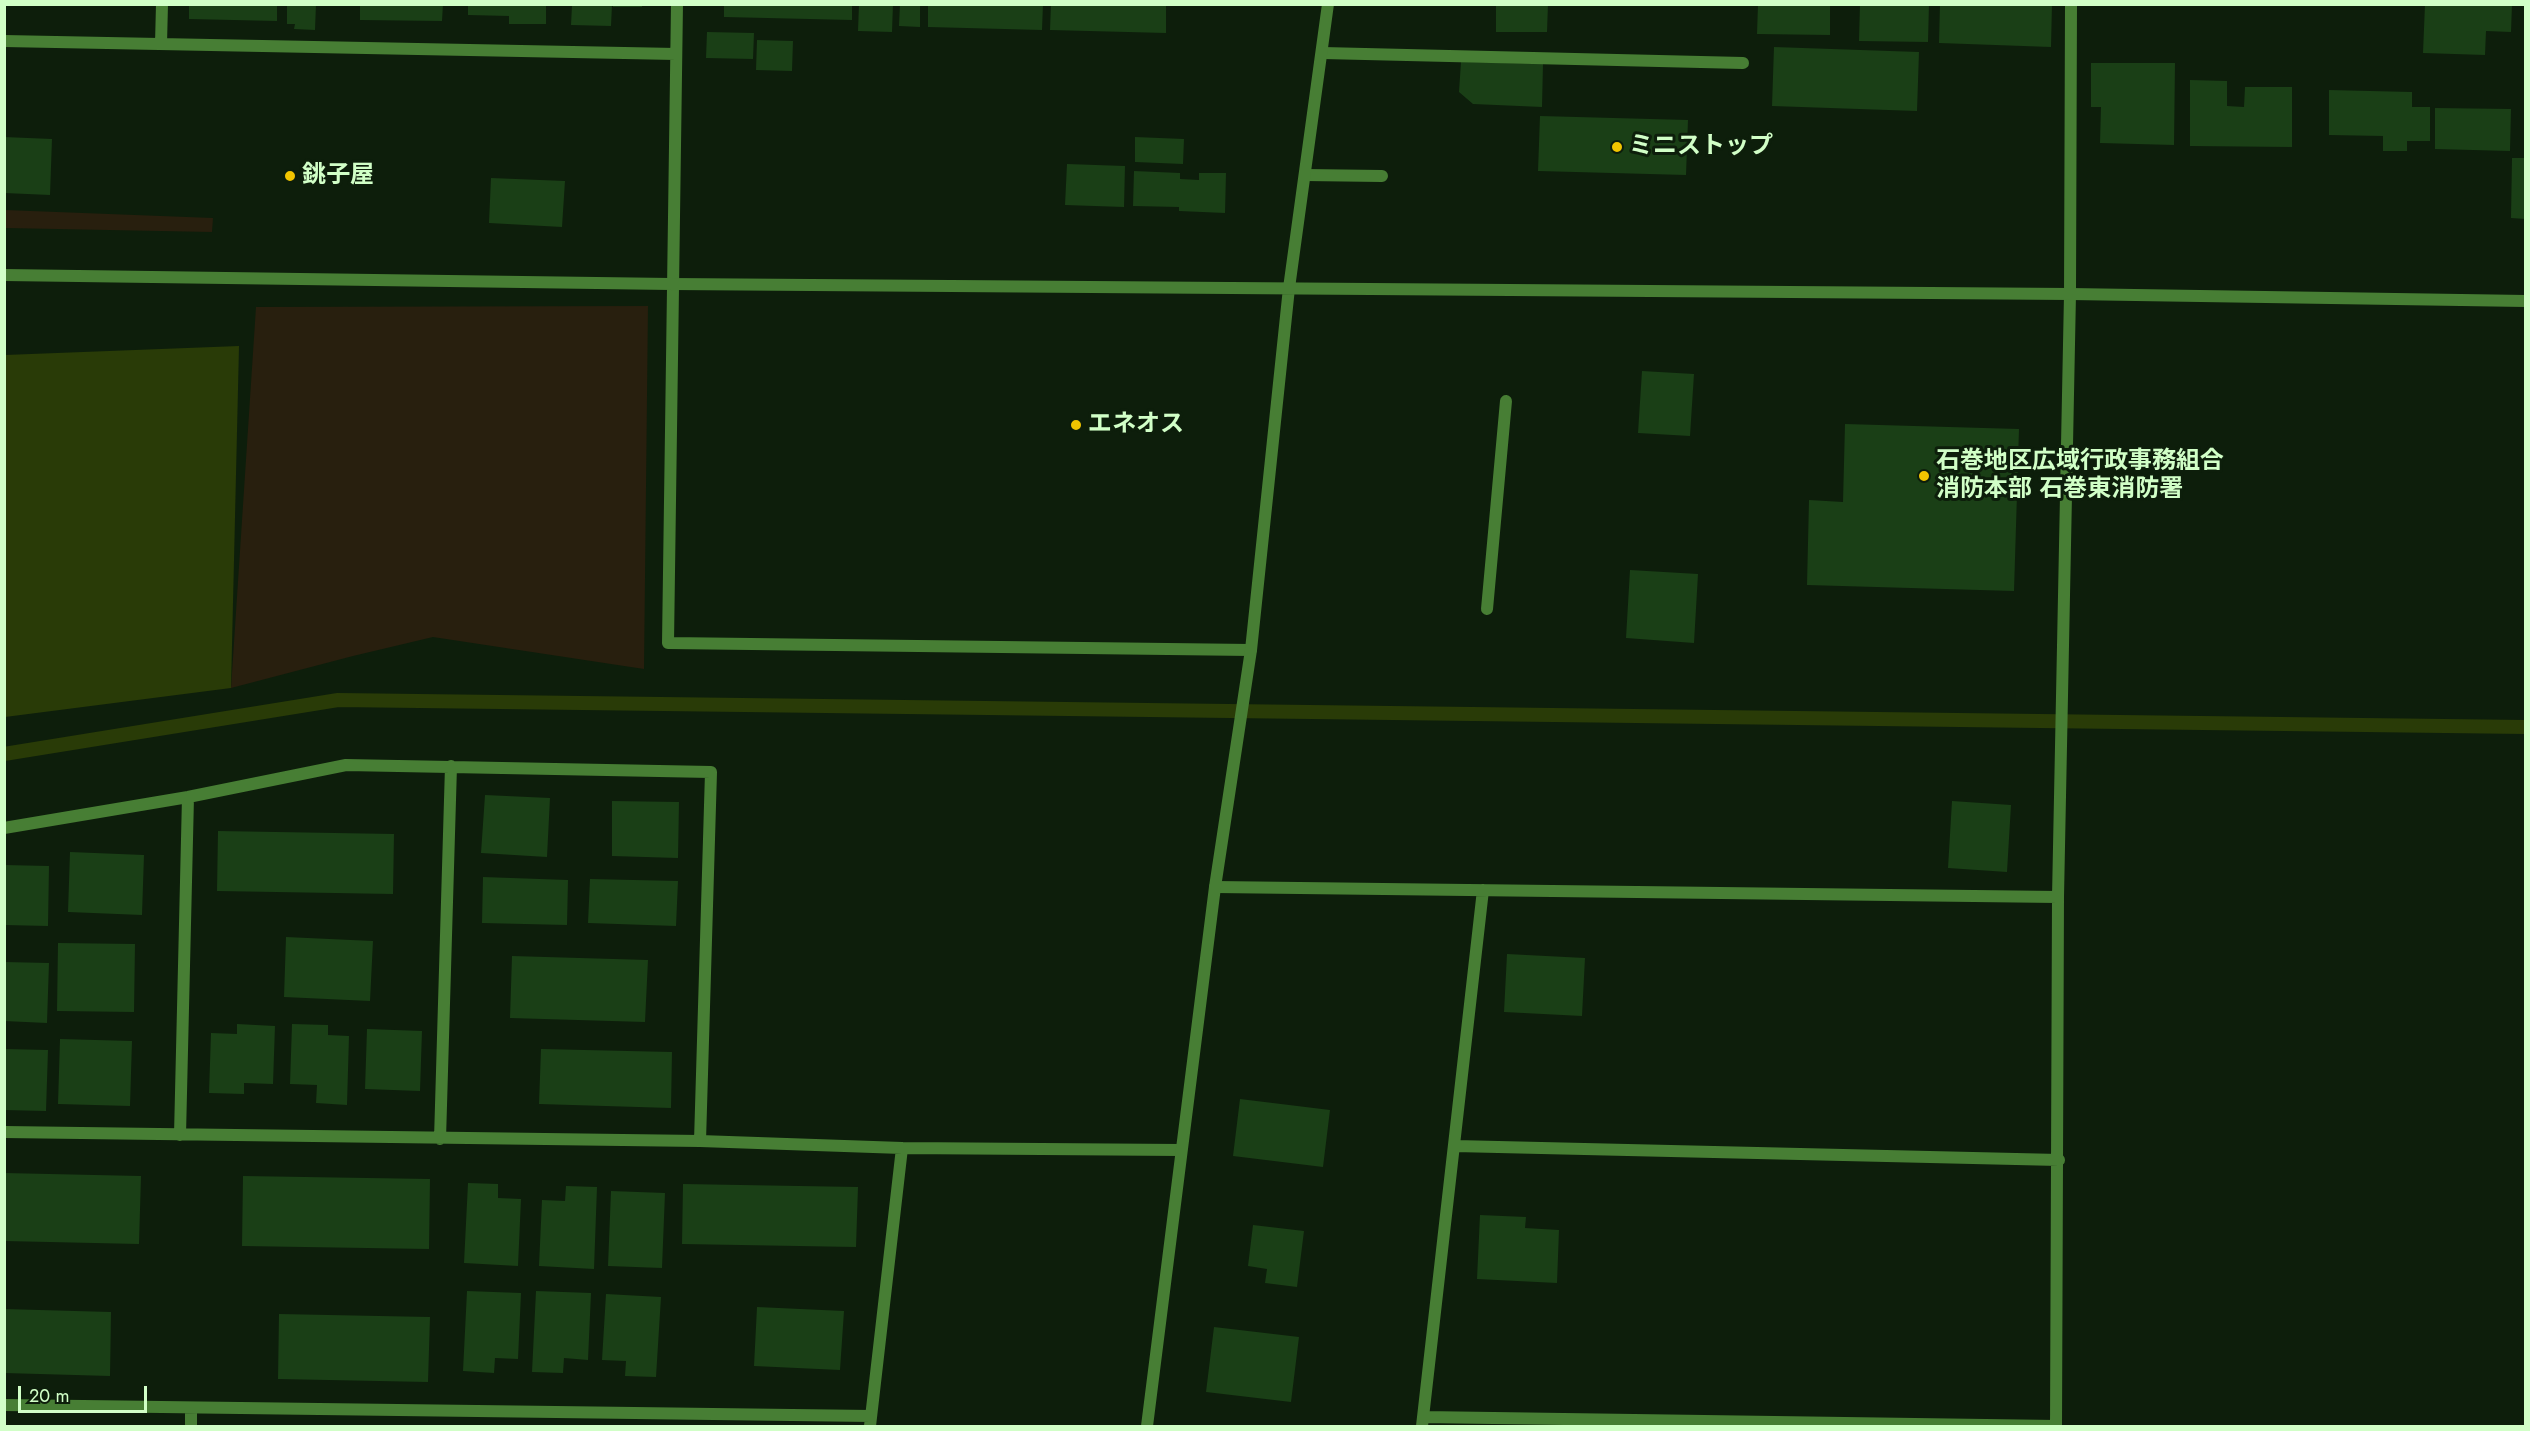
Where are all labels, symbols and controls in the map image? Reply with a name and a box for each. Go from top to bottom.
place label: ミニストップ [1629,133,1773,161]
marker: ミニストップ [1610,140,1624,154]
place label: 銚子屋 [302,162,374,190]
marker: 銚子屋 [283,169,297,183]
place label: エネオス [1088,411,1184,439]
marker: エネオス [1069,418,1083,432]
place label: 石巻地区広域行政事務組合 消防本部 石巻東消防署 [1936,448,2224,504]
marker: 石巻地区広域行政事務組合 消防本部 石巻東消防署 [1917,469,1931,483]
scale bar [21,1374,150,1412]
text: 20 m [29,1383,69,1409]

